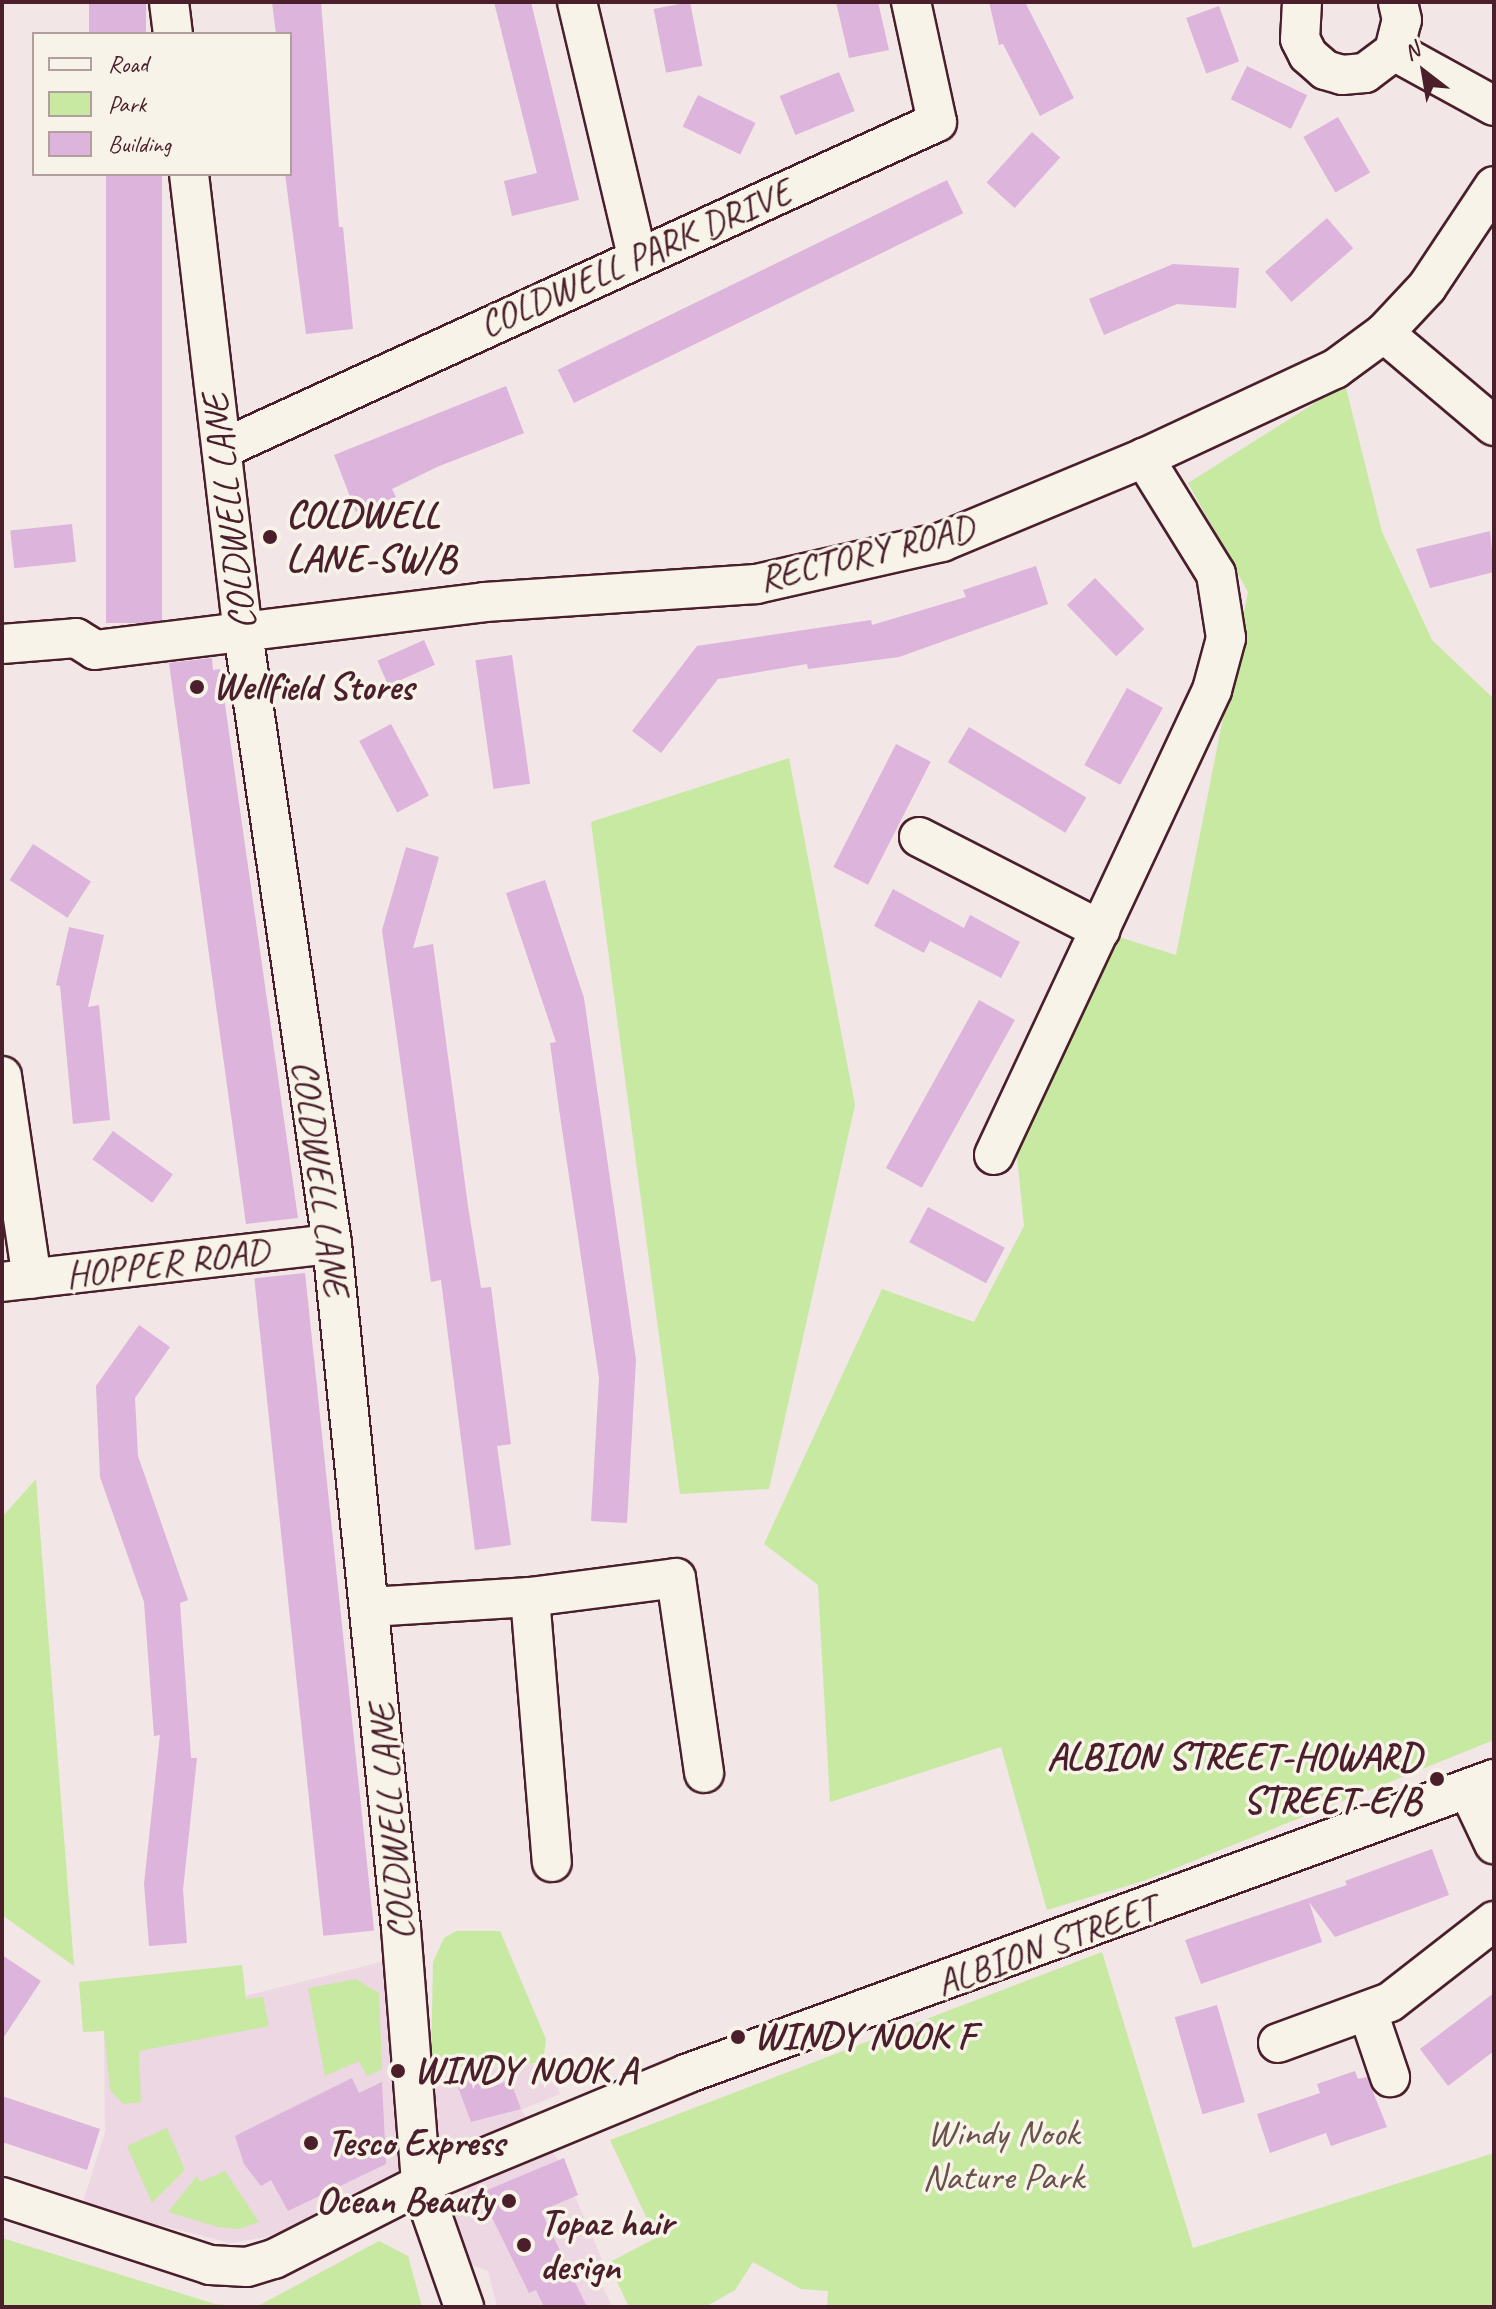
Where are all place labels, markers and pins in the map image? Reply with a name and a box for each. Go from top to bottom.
place label: COLDWELL LANE-SW/B [286,492,456,582]
marker: COLDWELL LANE-SW/B [261,528,279,546]
place label: Wellfield Stores [213,664,414,710]
marker: Wellfield Stores [188,678,206,696]
place label: ALBION STREET-HOWARD STREET-E/B [1047,1734,1421,1824]
marker: ALBION STREET-HOWARD STREET-E/B [1428,1770,1446,1788]
place label: WINDY NOOK F [754,2014,977,2060]
marker: WINDY NOOK F [729,2028,747,2046]
place label: WINDY NOOK A [414,2048,638,2094]
marker: WINDY NOOK A [389,2062,407,2080]
place label: Tesco Express [327,2120,505,2166]
marker: Tesco Express [302,2134,320,2152]
place label: Ocean Beauty [317,2178,493,2224]
marker: Ocean Beauty [500,2192,518,2210]
place label: Topaz hair design [540,2200,675,2290]
marker: Topaz hair design [515,2236,533,2254]

